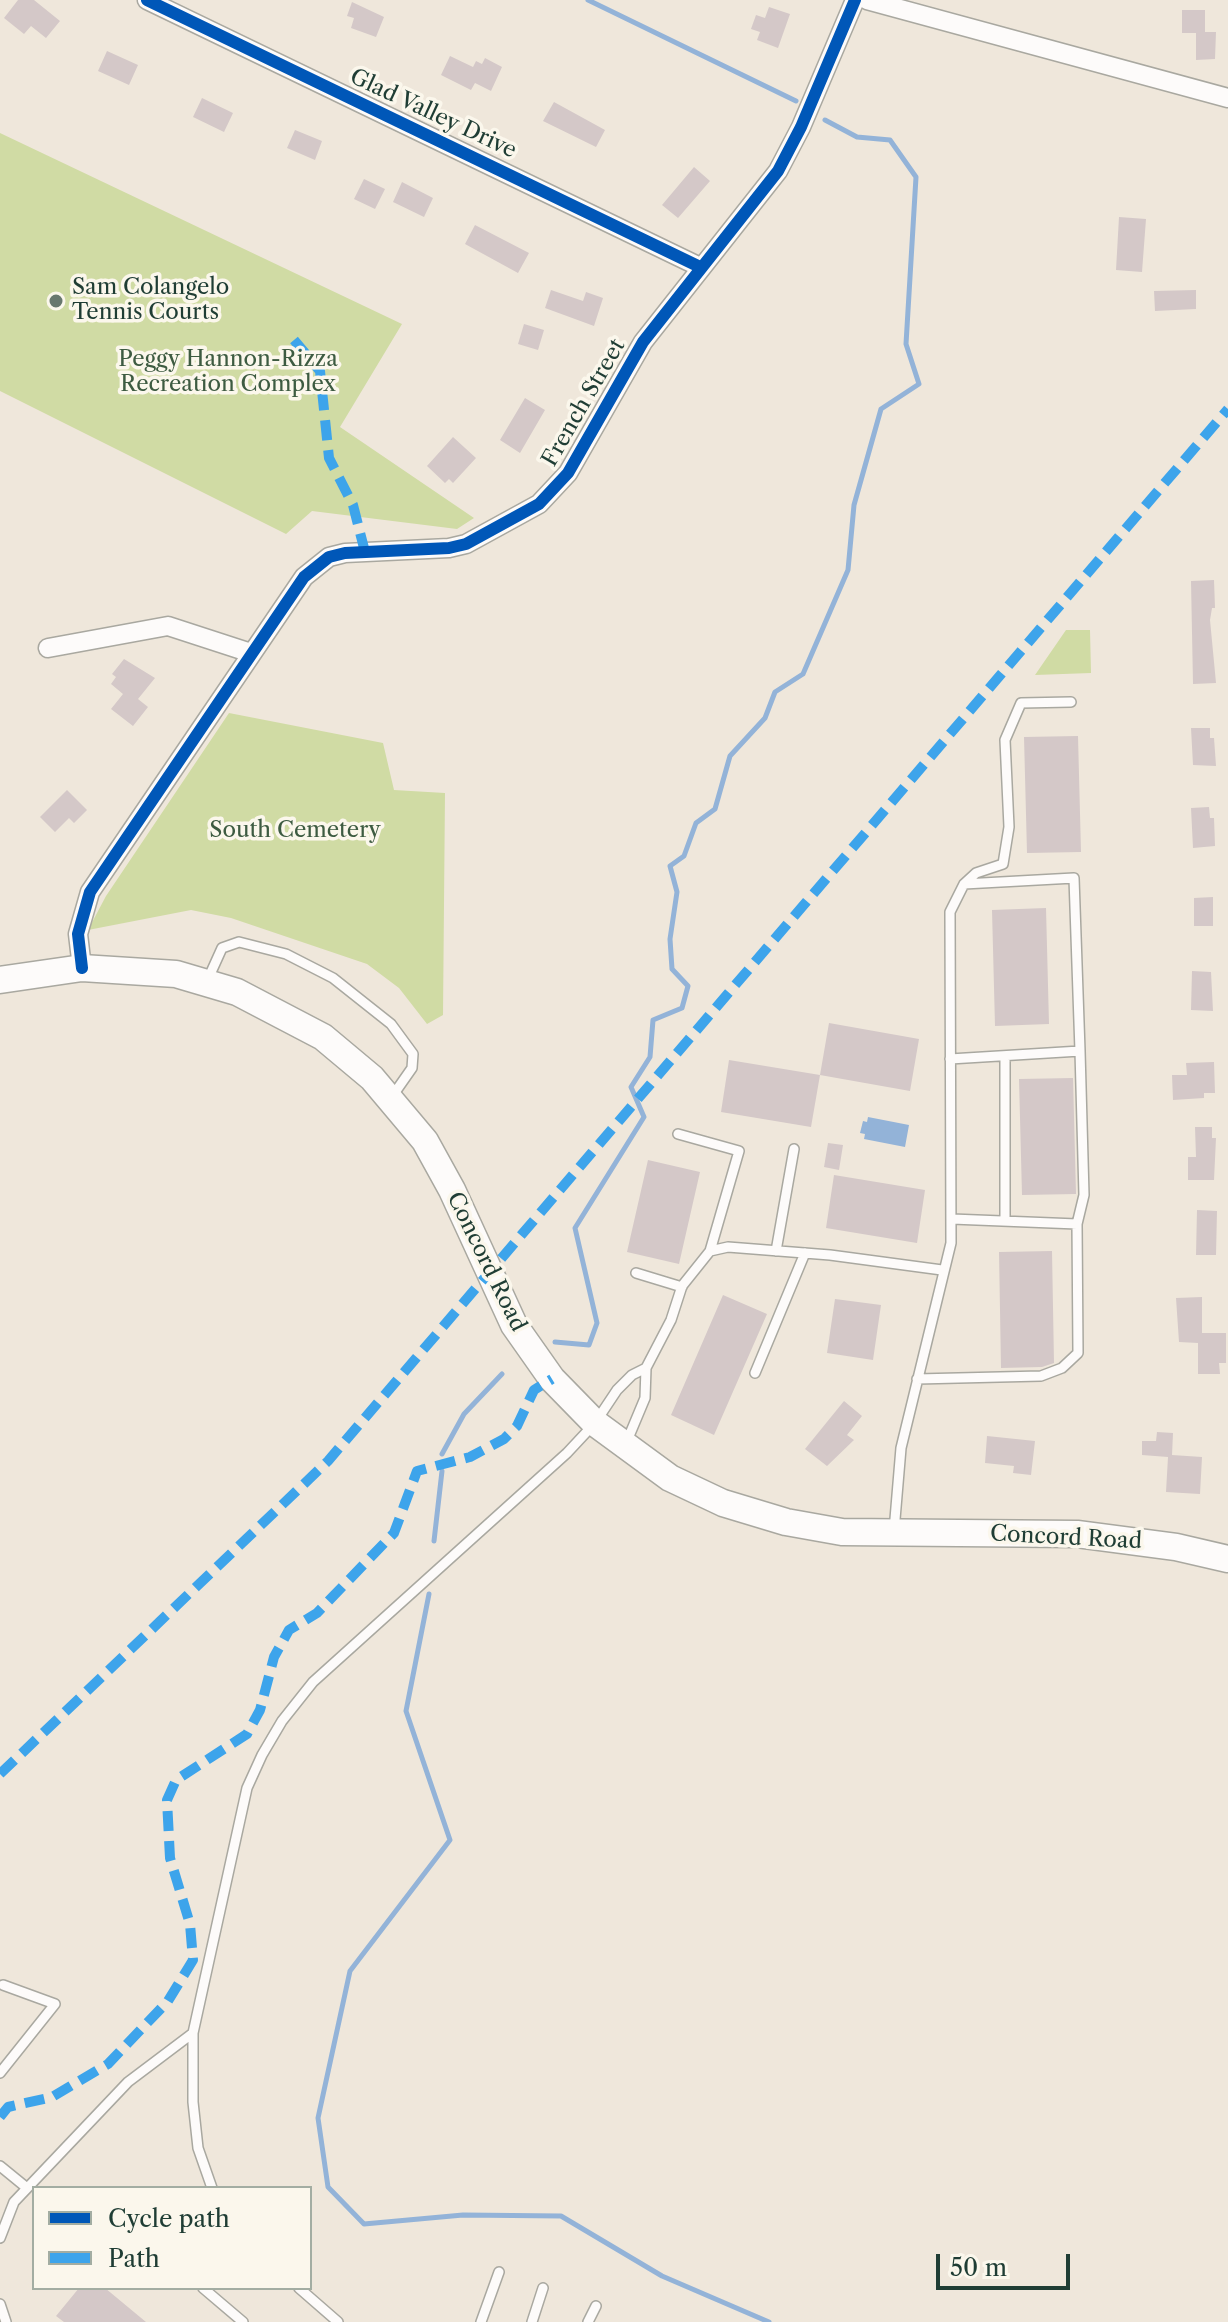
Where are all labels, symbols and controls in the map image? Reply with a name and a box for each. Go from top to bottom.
street label: Glad Valley Drive [345,64,521,164]
place label: Sam Colangelo Tennis Courts [72,275,229,326]
marker: Sam Colangelo Tennis Courts [47,292,65,310]
street label: French Street [537,335,631,471]
park label: Peggy Hannon-Rizza Recreation Complex [118,347,338,398]
park label: South Cemetery [209,818,381,844]
street label: Concord Road [441,1188,531,1336]
street label: Concord Road [989,1521,1143,1555]
legend [32,2186,312,2290]
text: Cycle path [108,2204,230,2233]
scale bar [940,2238,1074,2288]
text: Path [108,2244,160,2273]
text: 50 m [950,2253,1007,2282]

